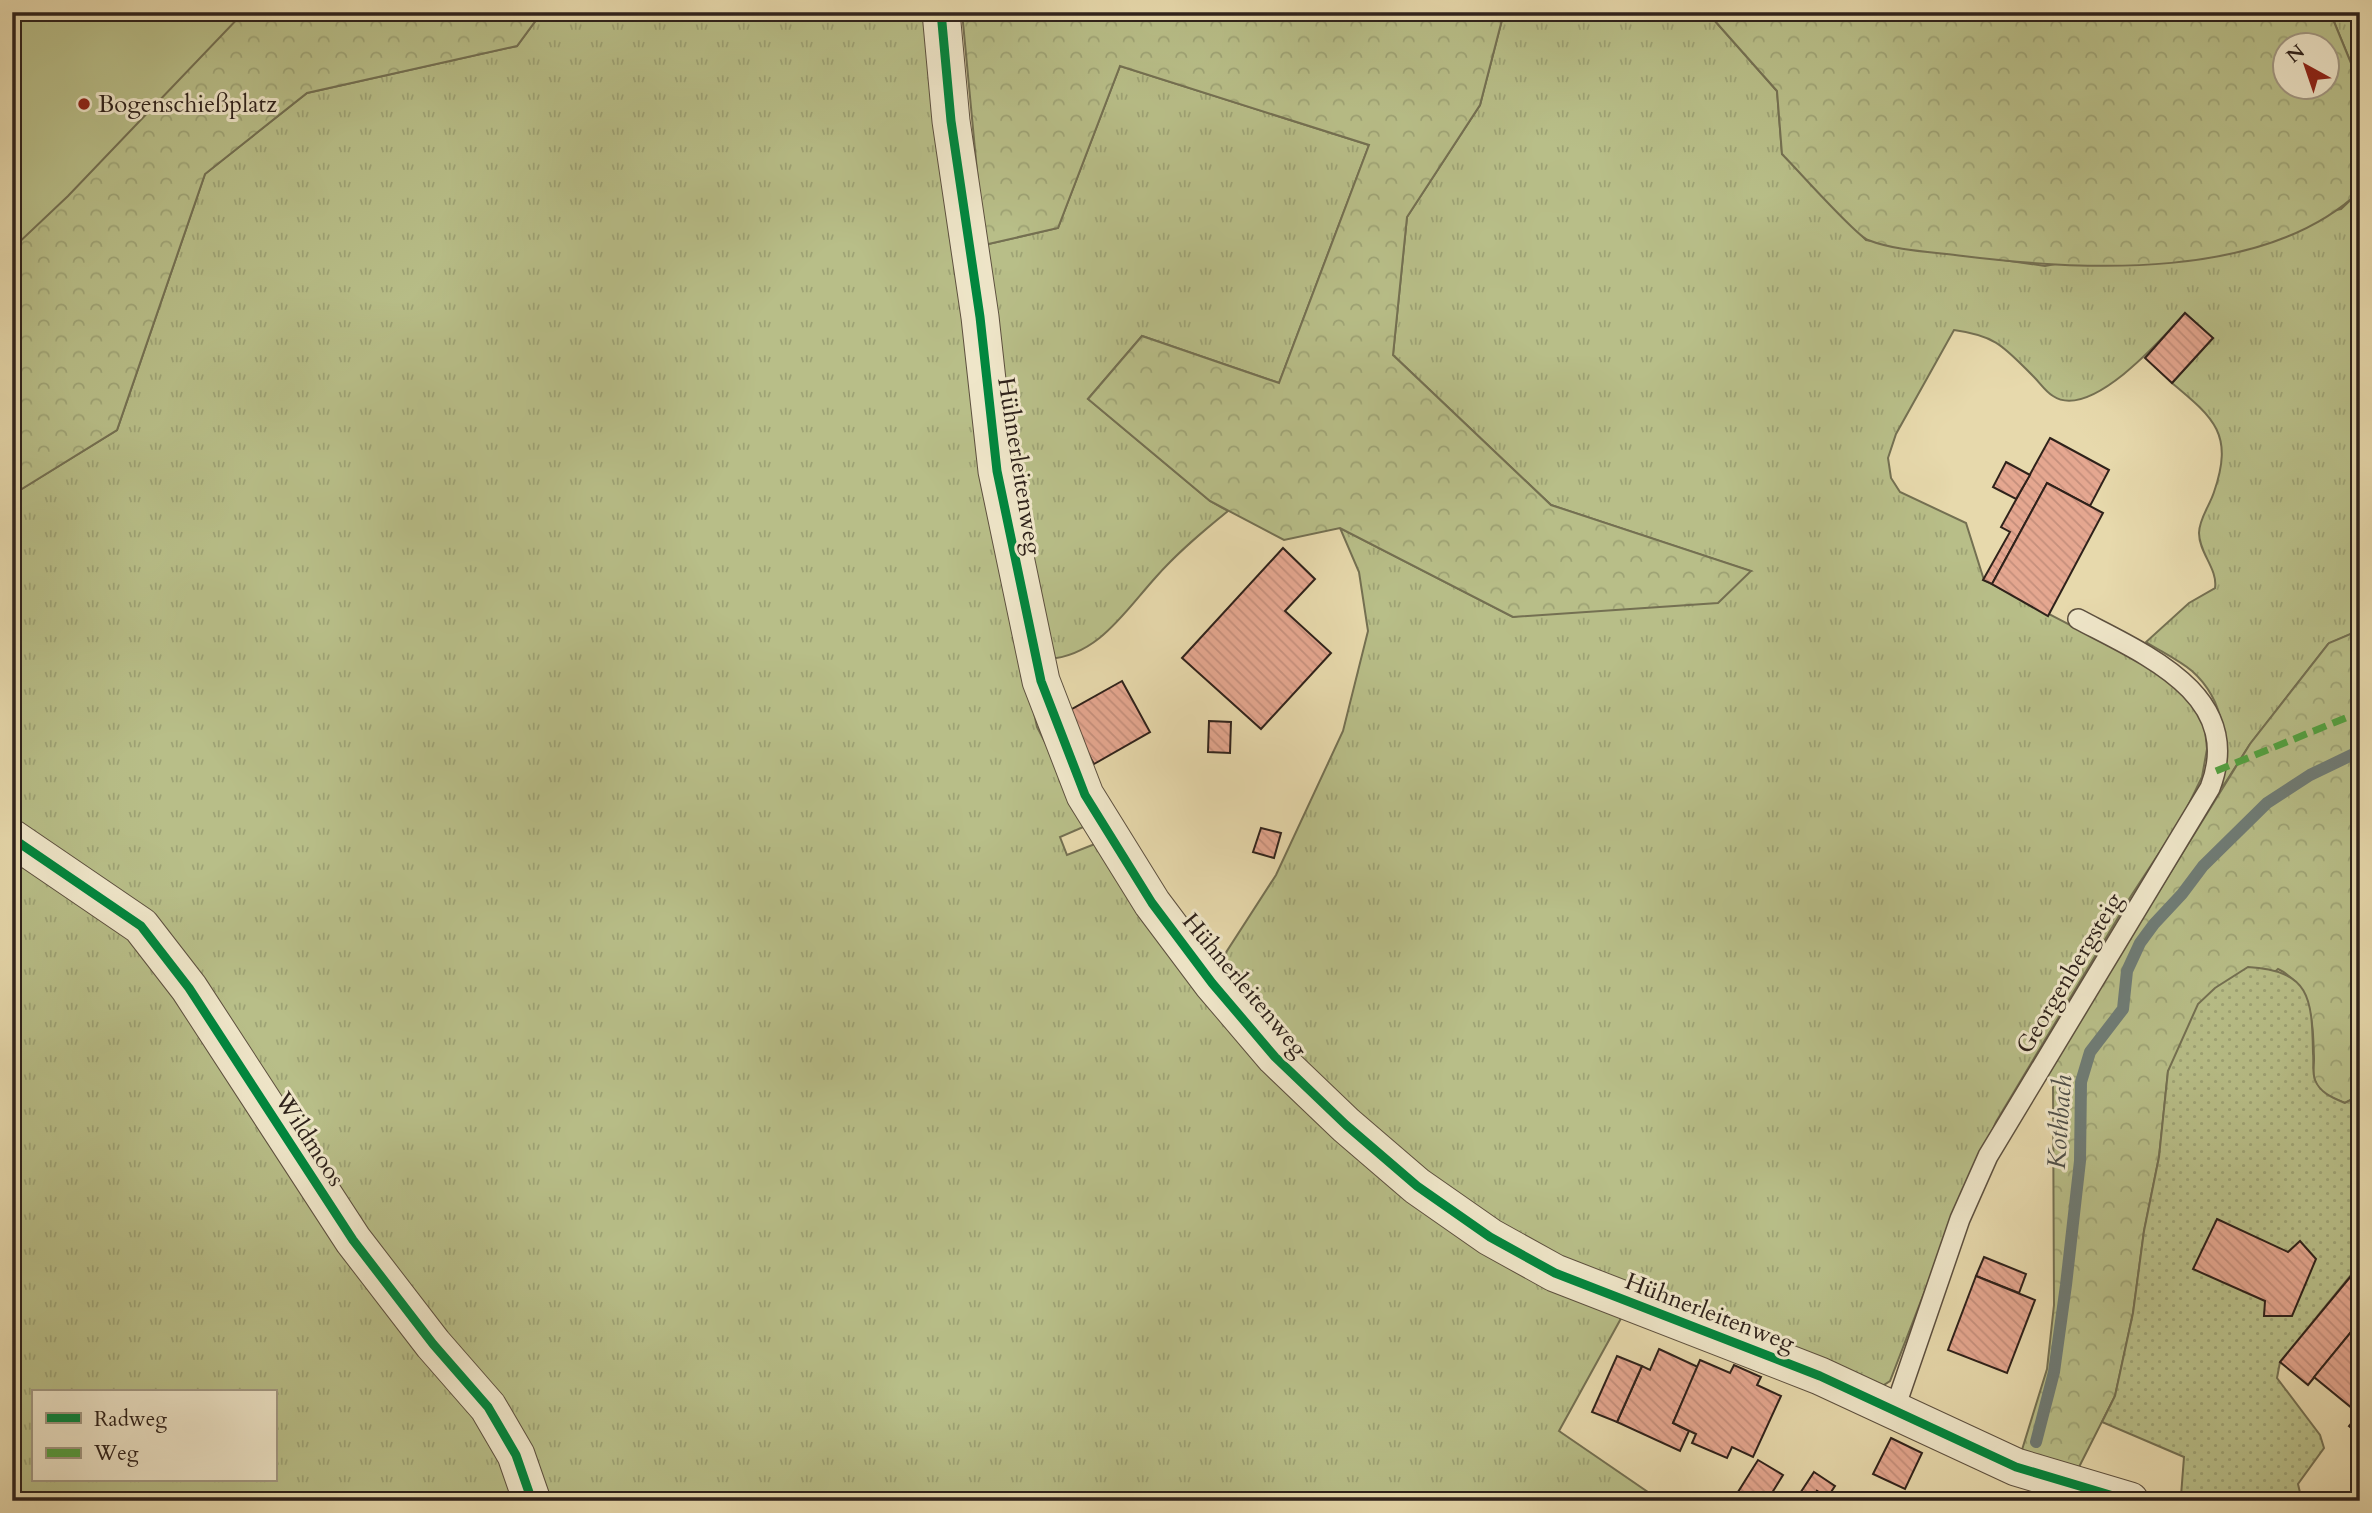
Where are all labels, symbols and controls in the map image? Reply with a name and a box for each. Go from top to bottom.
north arrow [2270,32,2340,102]
text: N [2281,38,2311,69]
place label: Bogenschießplatz [98,88,277,121]
marker: Bogenschießplatz [76,96,92,112]
street label: Hühnerleitenweg [989,375,1050,558]
street label: Georgenbergsteig [2008,886,2131,1060]
street label: Hühnerleitenweg [1174,906,1315,1065]
water label: Kothbach [2039,1073,2080,1170]
street label: Wildmoos [266,1085,352,1193]
street label: Hühnerleitenweg [1620,1265,1800,1360]
legend [32,1390,276,1482]
text: Radweg [94,1405,167,1434]
text: Weg [93,1439,139,1468]

